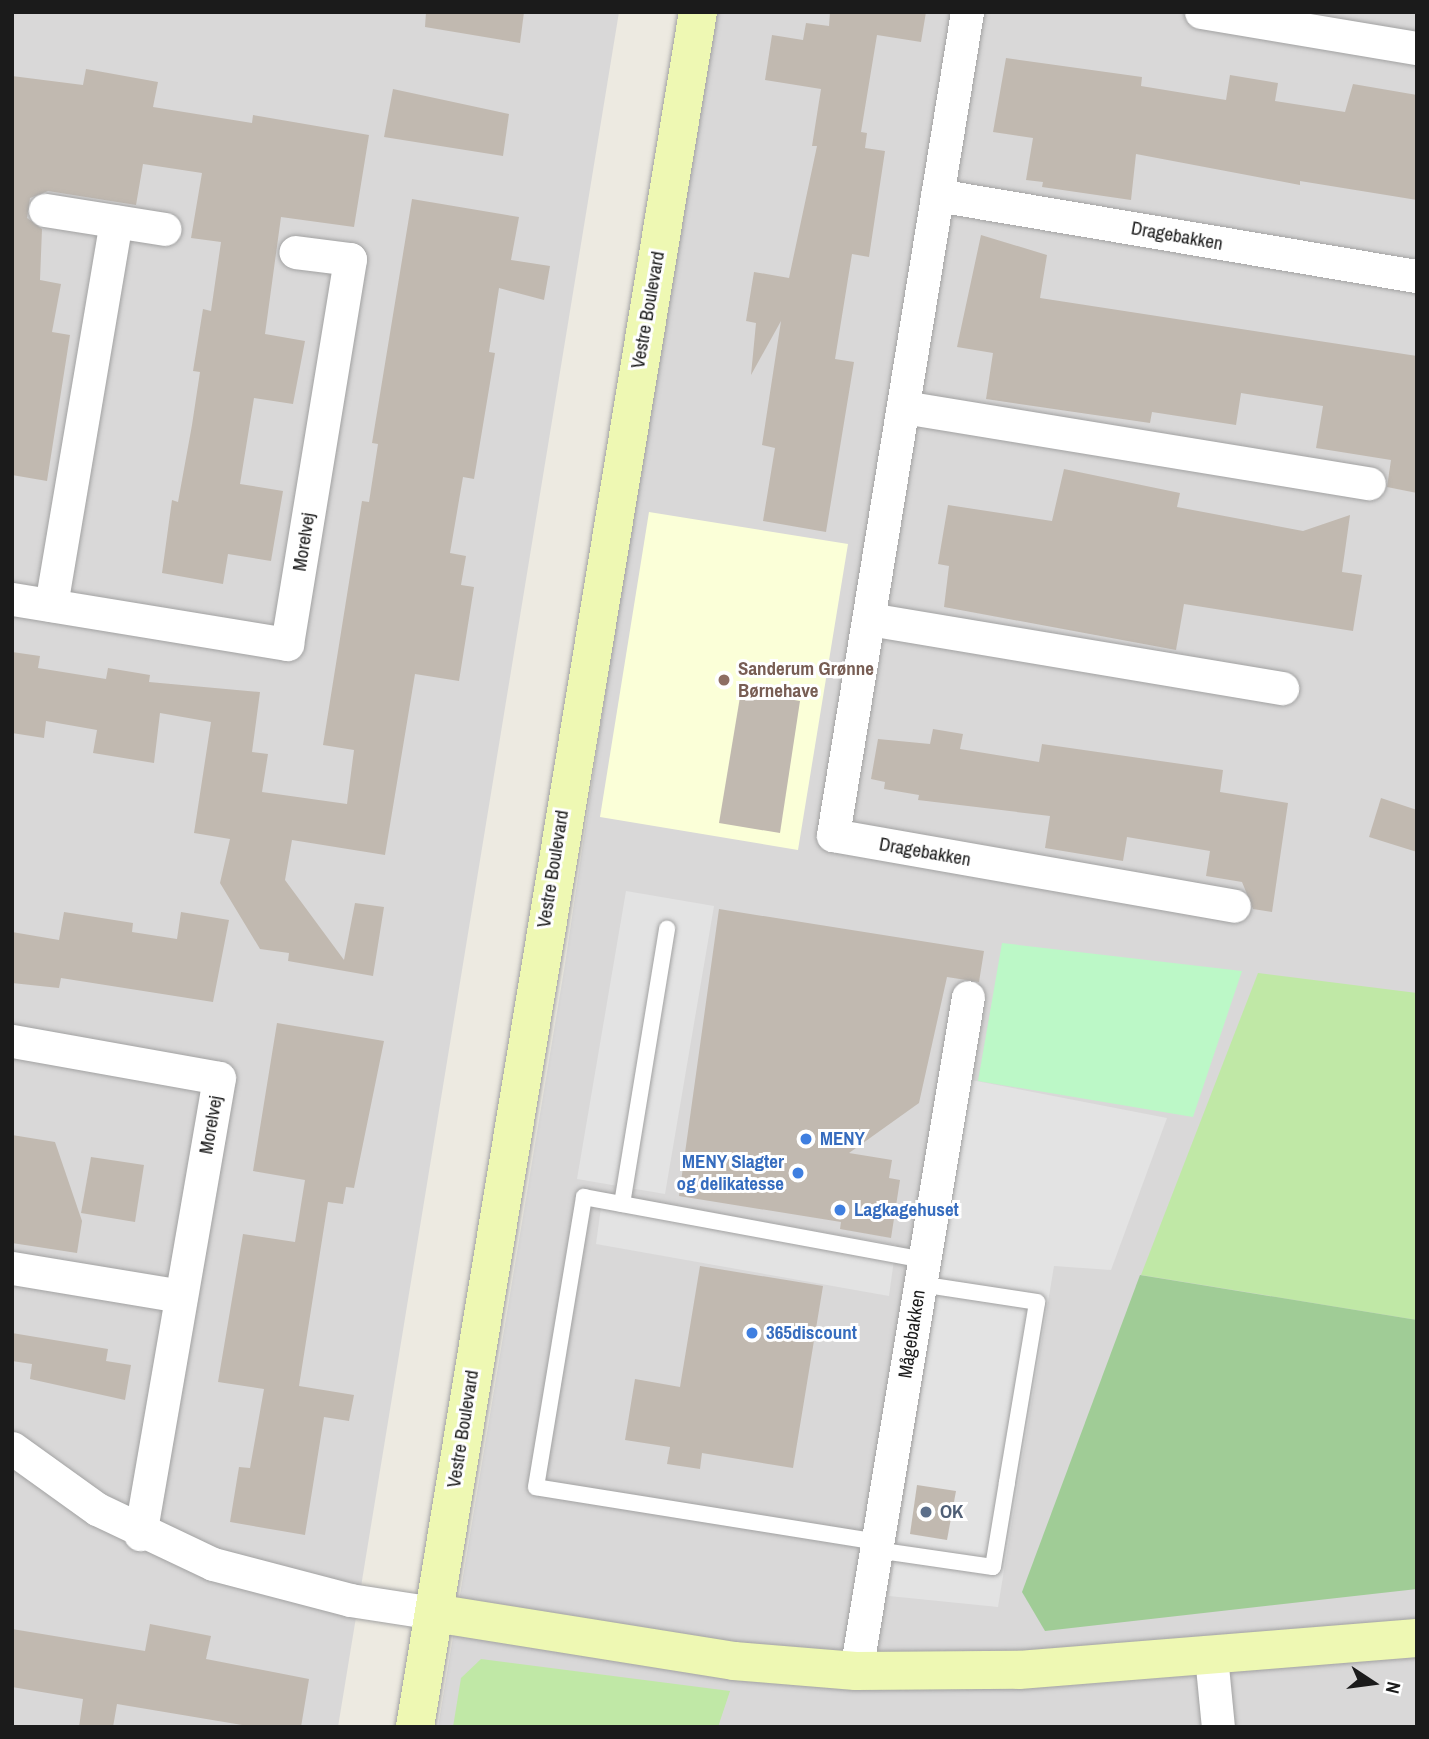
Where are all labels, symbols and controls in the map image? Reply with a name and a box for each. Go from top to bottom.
street label: Dragebakken [1129,217,1225,255]
street label: Vestre Boulevard [626,250,670,370]
street label: Morelvej [288,511,320,573]
place label: Sanderum Grønne Børnehave [738,658,874,702]
marker: Sanderum Grønne Børnehave [716,672,732,688]
street label: Vestre Boulevard [532,809,574,929]
street label: Dragebakken [877,833,973,871]
street label: Morelvej [195,1094,227,1156]
place label: MENY [820,1128,865,1150]
marker: MENY [798,1131,814,1147]
place label: MENY Slagter og delikatesse [677,1151,784,1195]
marker: MENY Slagter og delikatesse [790,1165,806,1181]
place label: Lagkagehuset [854,1199,959,1221]
marker: Lagkagehuset [832,1202,848,1218]
street label: Mågebakken [894,1288,930,1380]
place label: 365discount [766,1322,857,1344]
marker: 365discount [744,1325,760,1341]
street label: Vestre Boulevard [442,1369,484,1489]
place label: OK [940,1501,963,1523]
marker: OK [918,1504,934,1520]
north arrow [1338,1648,1408,1718]
text: N [1380,1679,1407,1696]

